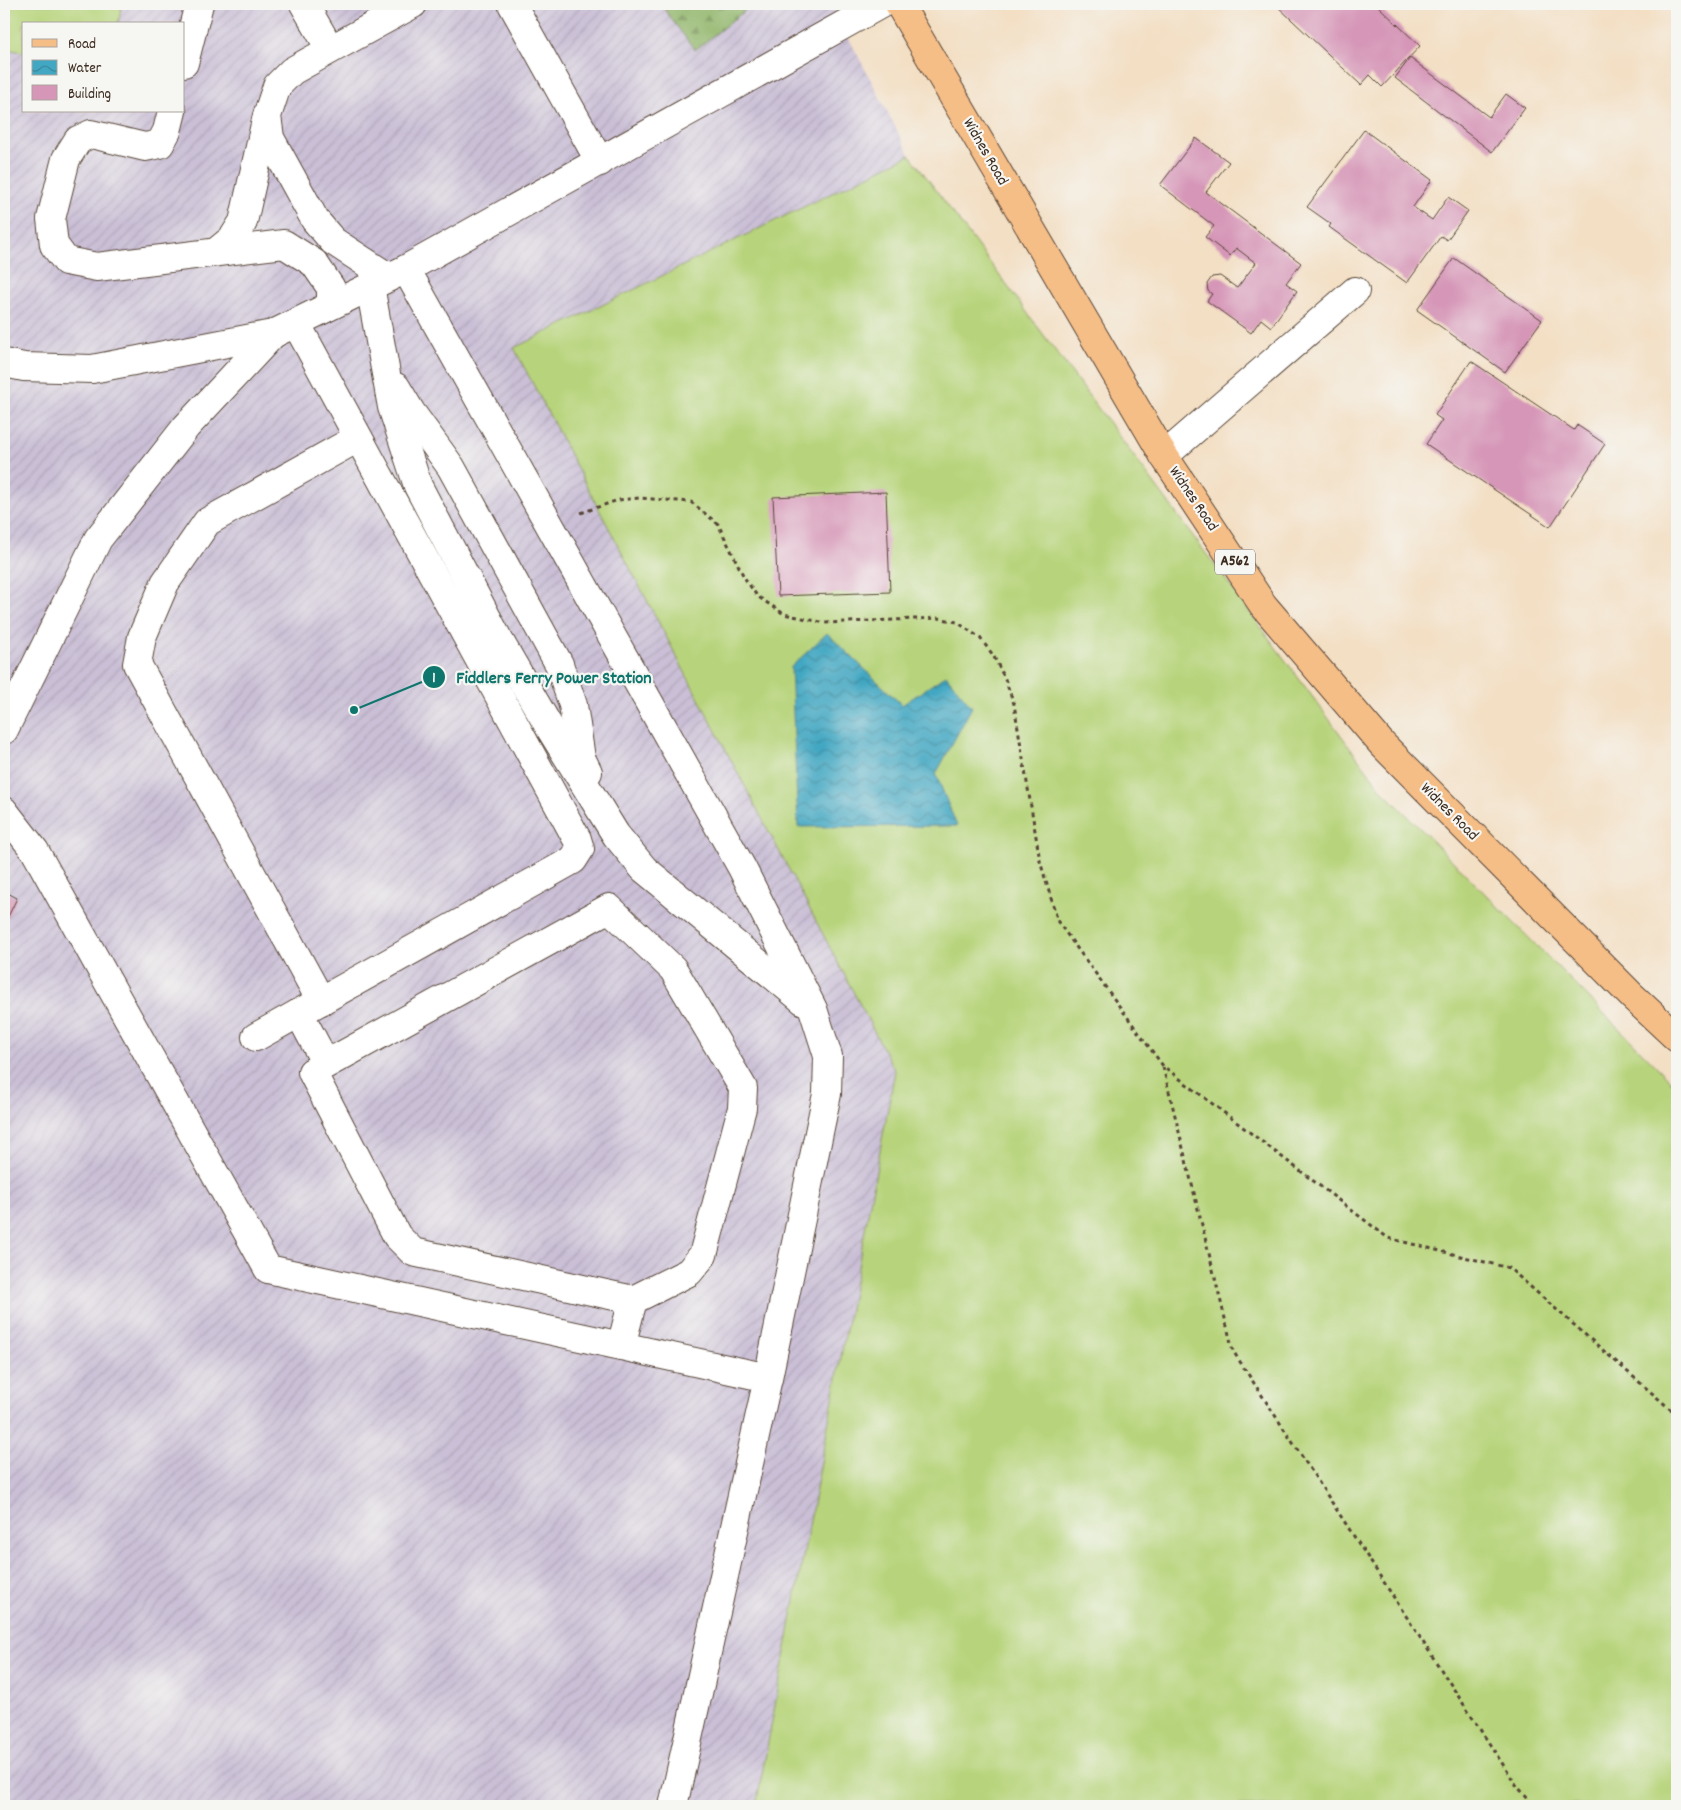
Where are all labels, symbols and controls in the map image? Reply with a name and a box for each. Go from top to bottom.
legend [22,22,185,112]
text: Road [68,34,96,56]
text: Water [68,58,102,80]
text: Building [68,84,111,106]
street label: Widnes Road [956,114,1014,190]
street label: Widnes Road [1163,462,1223,536]
road number: A562 [1215,550,1255,574]
callout: Fiddlers Ferry Power Station [422,660,662,693]
text: Fiddlers Ferry Power Station [456,667,652,692]
text: 1 [432,668,436,690]
street label: Widnes Road [1415,778,1483,846]

